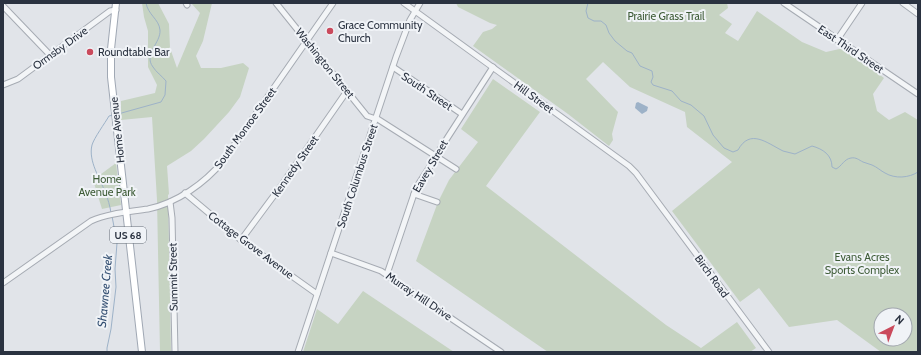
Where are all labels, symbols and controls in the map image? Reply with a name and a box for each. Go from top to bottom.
park label: Prairie Grass Trail [627,9,705,23]
place label: Grace Community Church [338,18,423,45]
street label: East Third Street [815,22,887,76]
street label: Ormsby Drive [30,23,91,73]
street label: Washington Street [292,25,358,101]
marker: Grace Community Church [325,26,335,36]
place label: Roundtable Bar [98,45,170,59]
marker: Roundtable Bar [85,47,95,57]
street label: South Street [399,69,455,113]
street label: Hill Street [511,78,557,116]
street label: South Monroe Street [211,84,279,171]
street label: Home Avenue [107,96,127,164]
street label: South Columbus Street [334,122,380,230]
street label: Kennedy Street [269,132,321,199]
street label: Eavey Street [409,137,451,195]
park label: Home Avenue Park [78,172,136,199]
street label: Cottage Grove Avenue [205,208,297,282]
road number: US 68 [110,227,146,243]
street label: Summit Street [165,242,181,311]
park label: Evans Acres Sports Complex [825,250,900,277]
street label: Birch Road [692,252,732,300]
water label: Shawnee Creek [94,253,115,328]
street label: Murray Hill Drive [383,269,455,323]
north arrow [873,307,913,347]
text: N [892,312,907,327]

